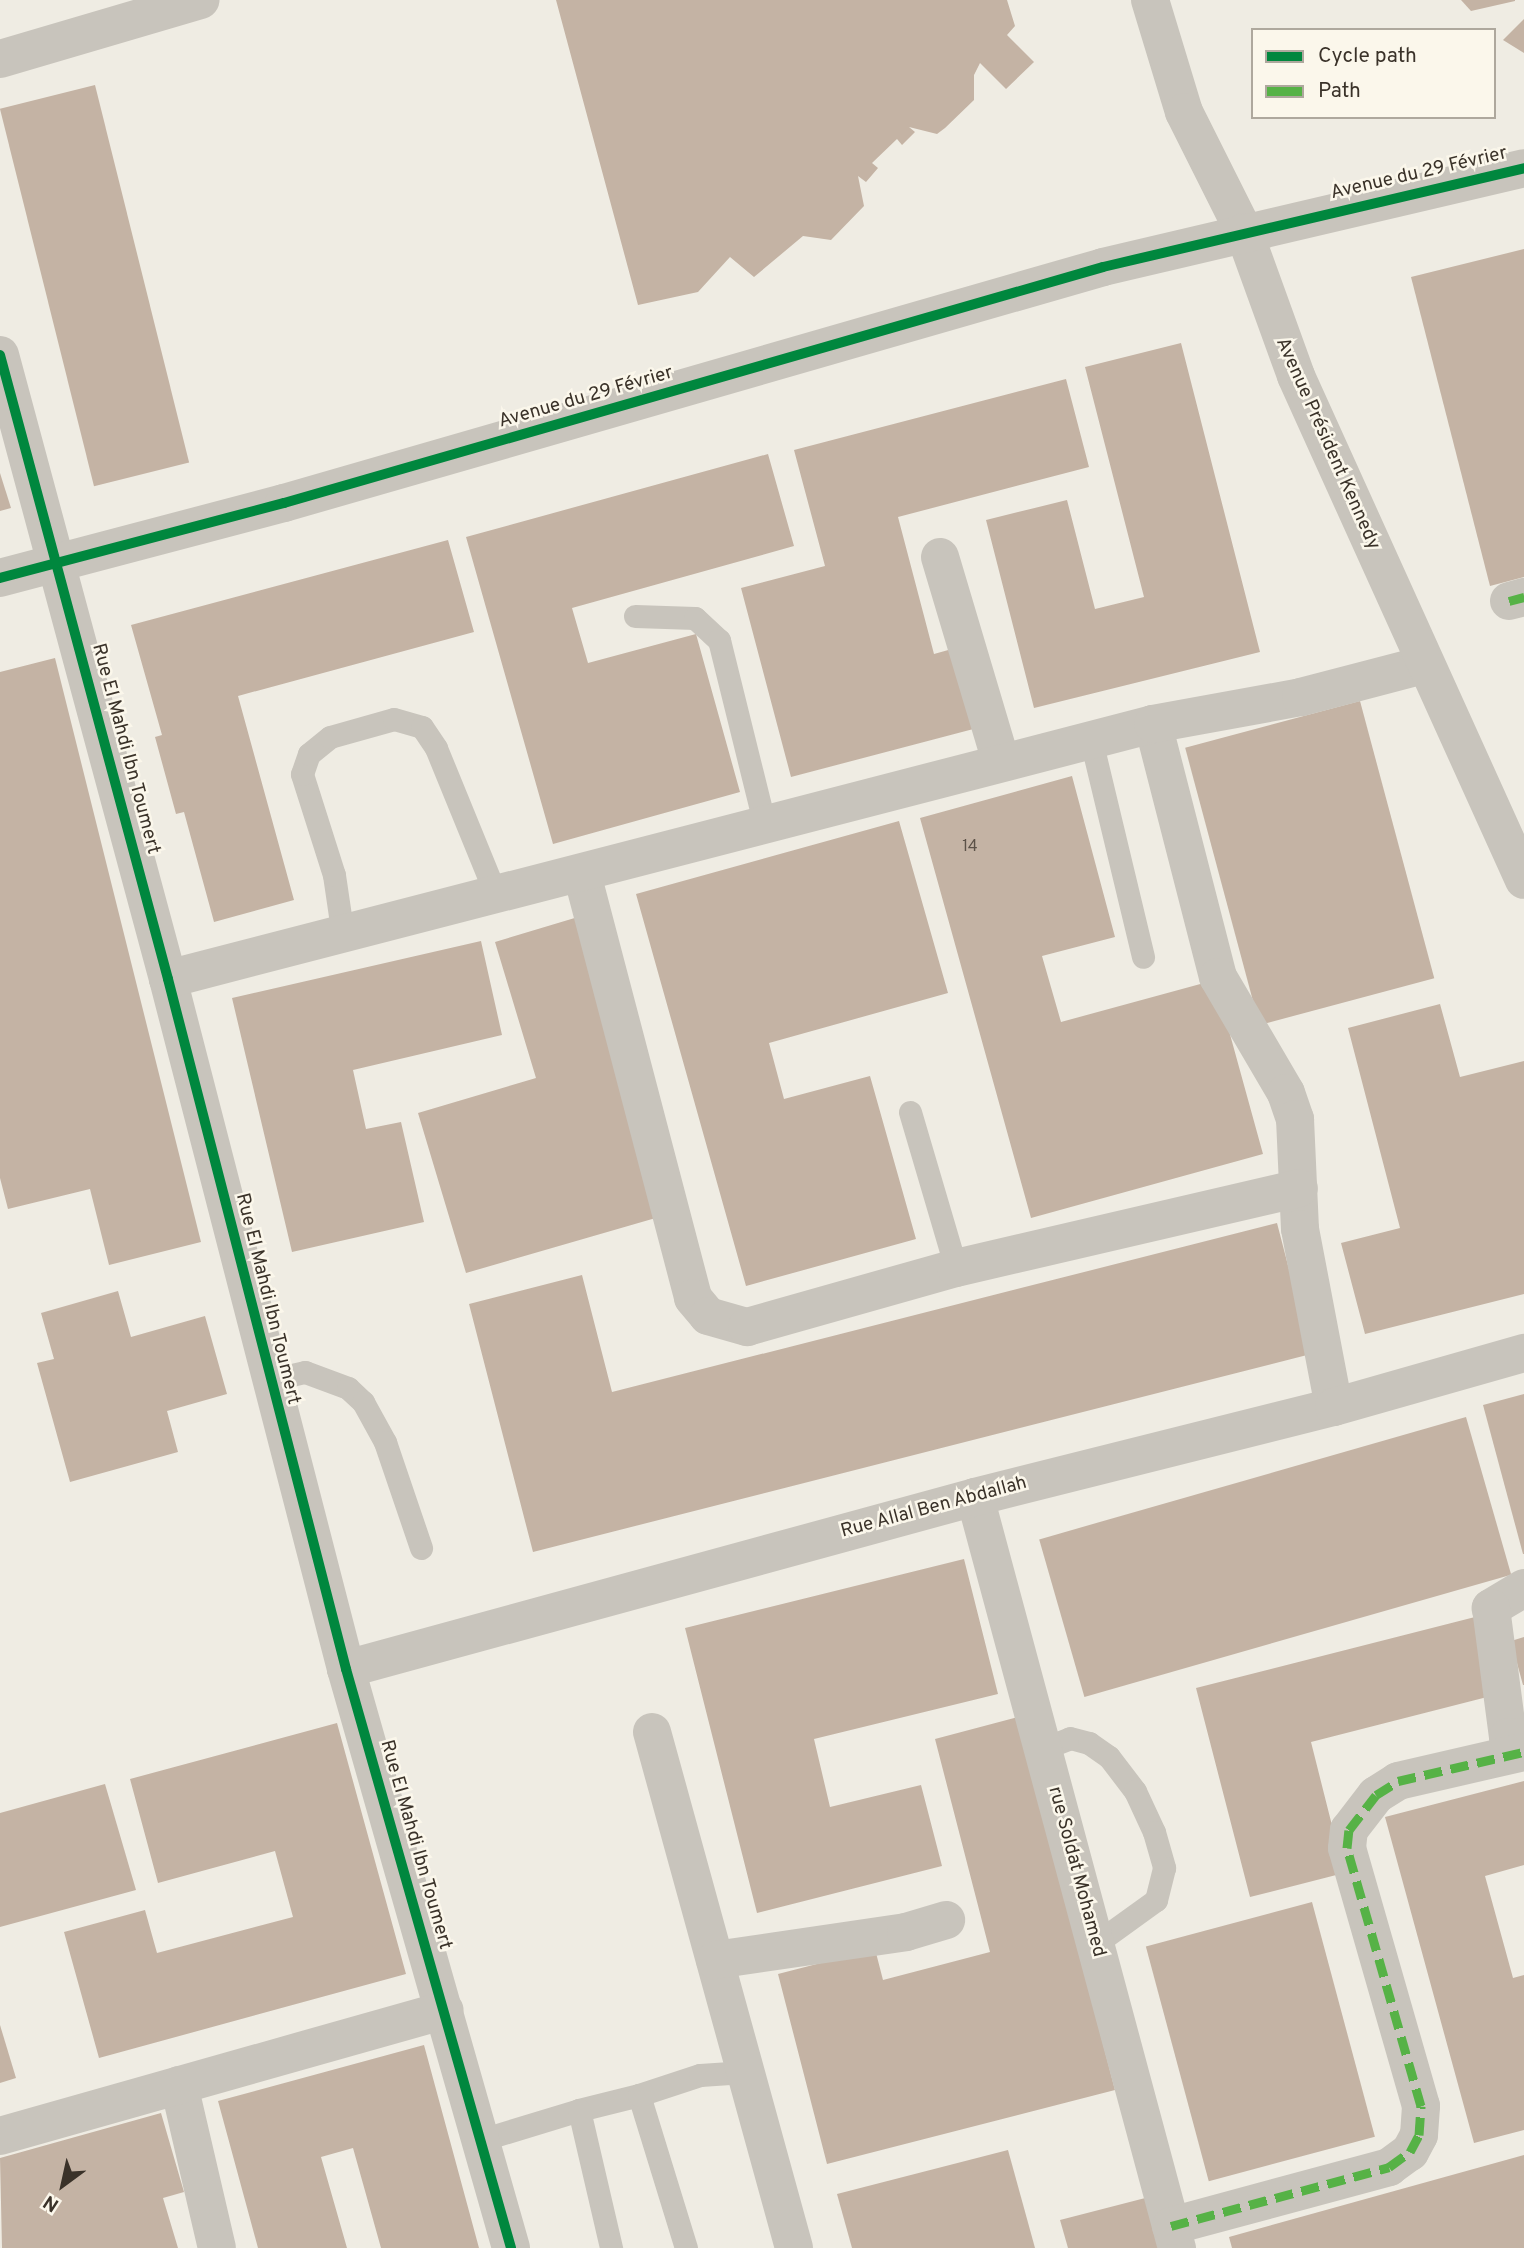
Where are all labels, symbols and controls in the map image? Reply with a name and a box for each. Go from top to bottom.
legend [1251,28,1496,119]
text: Cycle path [1318,43,1417,70]
text: Path [1318,78,1361,105]
street label: Avenue du 29 Février [1329,143,1509,205]
street label: Avenue Président Kennedy [1270,334,1384,554]
street label: Avenue du 29 Février [496,362,676,434]
street label: Rue El Mahdi Ibn Toumert [86,641,164,857]
house number: 14 [962,837,978,857]
street label: Rue El Mahdi Ibn Toumert [230,1191,304,1407]
street label: Rue Allal Ben Abdallah [838,1472,1030,1544]
street label: Rue El Mahdi Ibn Toumert [374,1737,456,1953]
street label: rue Soldat Mohamed [1042,1784,1110,1960]
north arrow [28,2150,98,2220]
text: N [39,2189,64,2216]

